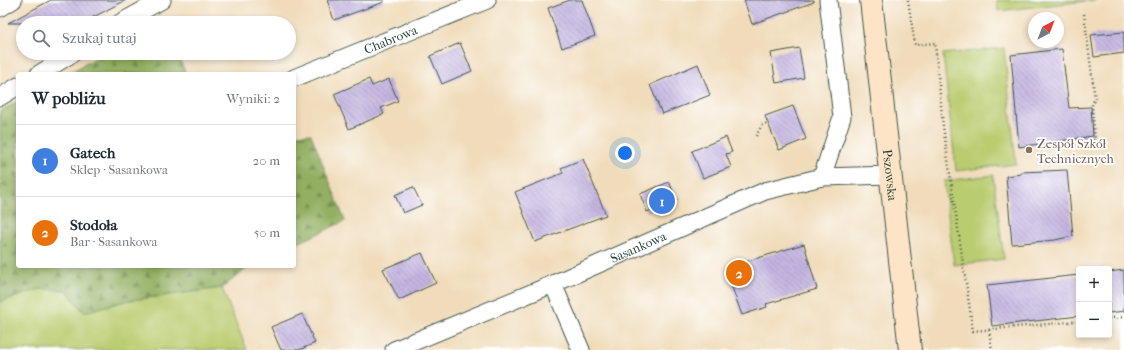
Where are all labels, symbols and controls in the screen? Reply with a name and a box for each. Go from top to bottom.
north arrow [1028,12,1064,48]
search box [16,16,296,60]
street label: Chabrowa [362,22,420,57]
icon: search [30,27,52,49]
text: Szukaj tutaj [62,29,136,47]
text: W pobliżu [32,88,106,108]
text: Wyniki: 2 [226,91,280,106]
place label: Zespół Szkół Technicznych [1037,136,1114,166]
your location [615,143,635,163]
text: Gatech [70,144,115,162]
marker: Zespół Szkół Technicznych [1024,145,1034,155]
street label: Pszowska [880,148,900,203]
text: 1 [43,153,47,168]
text: 20 m [253,153,280,168]
text: Sklep · Sasankowa [70,162,168,177]
pin: 1 [649,186,675,216]
text: Stodoła [70,216,117,234]
text: 2 [42,225,48,240]
text: 50 m [254,225,280,240]
street label: Sasankowa [608,228,669,266]
text: Bar · Sasankowa [70,234,158,249]
pin: 2 [726,258,752,288]
map controls [1076,266,1112,338]
button: + [1076,266,1112,302]
button: − [1076,302,1112,338]

